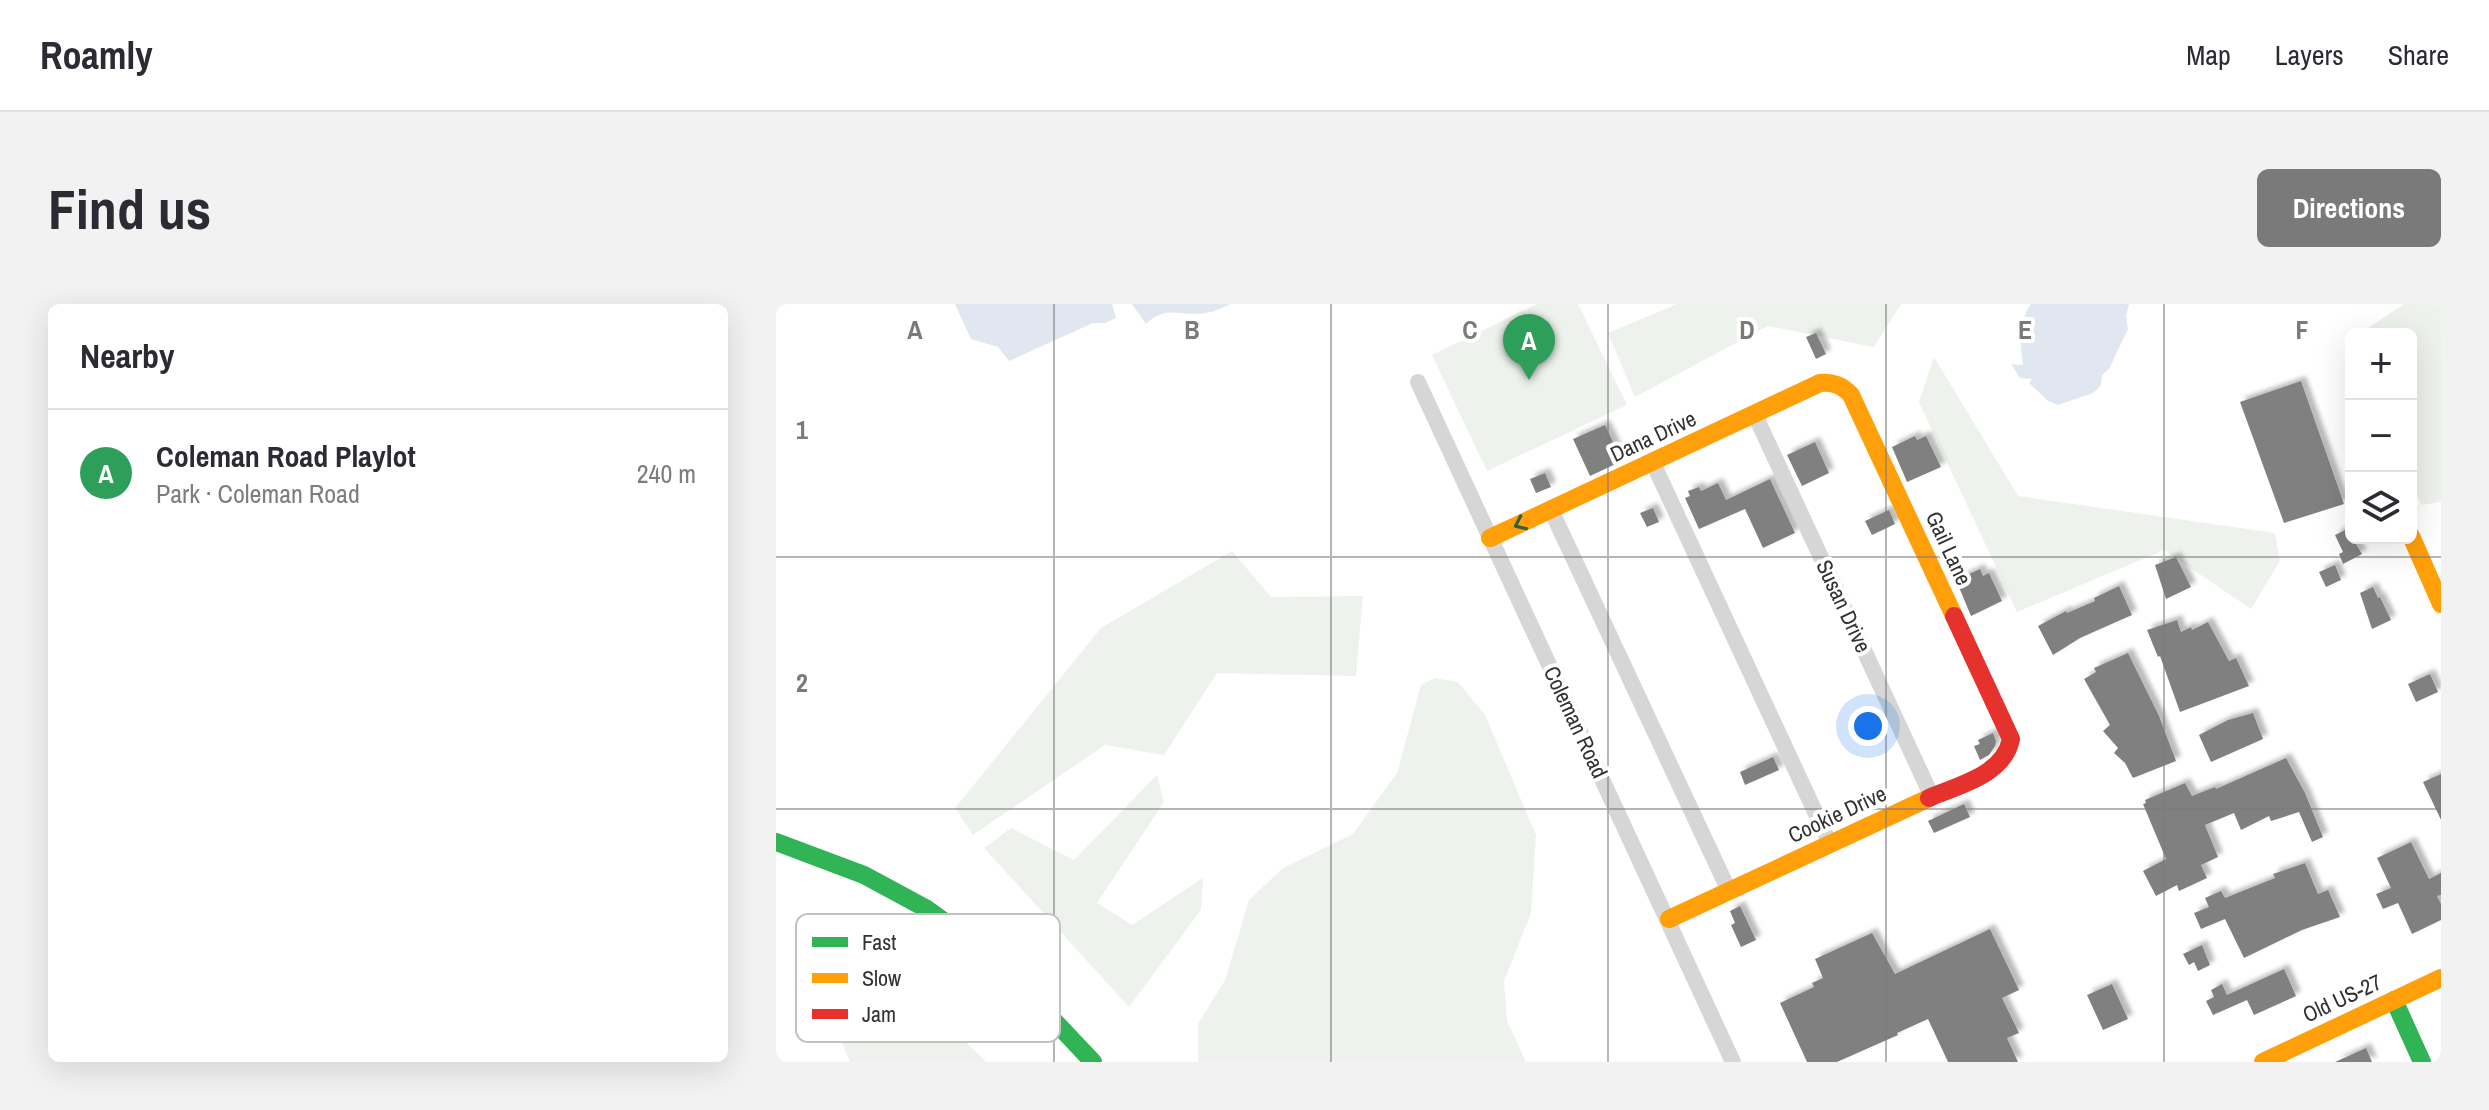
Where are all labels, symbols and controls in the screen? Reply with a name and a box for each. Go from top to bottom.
text: Roamly [40,30,153,81]
text: Map [2186,36,2231,74]
text: Layers [2275,36,2344,74]
text: Share [2388,36,2449,74]
button: Directions [2257,169,2441,247]
text: Find us [48,171,211,246]
text: A [907,312,923,347]
text: B [1184,312,1200,347]
text: C [1462,312,1478,347]
text: D [1739,312,1755,347]
text: E [2018,312,2032,347]
text: F [2295,312,2309,347]
pin: A [1503,314,1555,380]
map controls [2345,328,2417,544]
button: + [2345,328,2417,400]
text: Nearby [80,333,175,379]
button: − [2345,400,2417,472]
street label: Dana Drive [1605,403,1701,469]
text: 1 [796,412,808,447]
text: Coleman Road Playlot [156,436,416,476]
text: A [98,456,114,491]
text: 240 m [637,456,696,491]
button: layers [2345,472,2417,544]
text: Park · Coleman Road [156,476,360,511]
street label: Gail Lane [1919,506,1979,590]
one-way arrow [1514,514,1529,530]
street label: Susan Drive [1809,555,1879,657]
street label: Coleman Road [1537,661,1615,783]
text: 2 [796,665,808,700]
your location [1848,706,1888,746]
street label: Cookie Drive [1783,778,1891,850]
legend [796,914,1060,1042]
text: Fast [862,927,896,957]
text: Slow [862,963,901,993]
street label: Old US-27 [2297,967,2387,1029]
text: Jam [862,999,896,1029]

